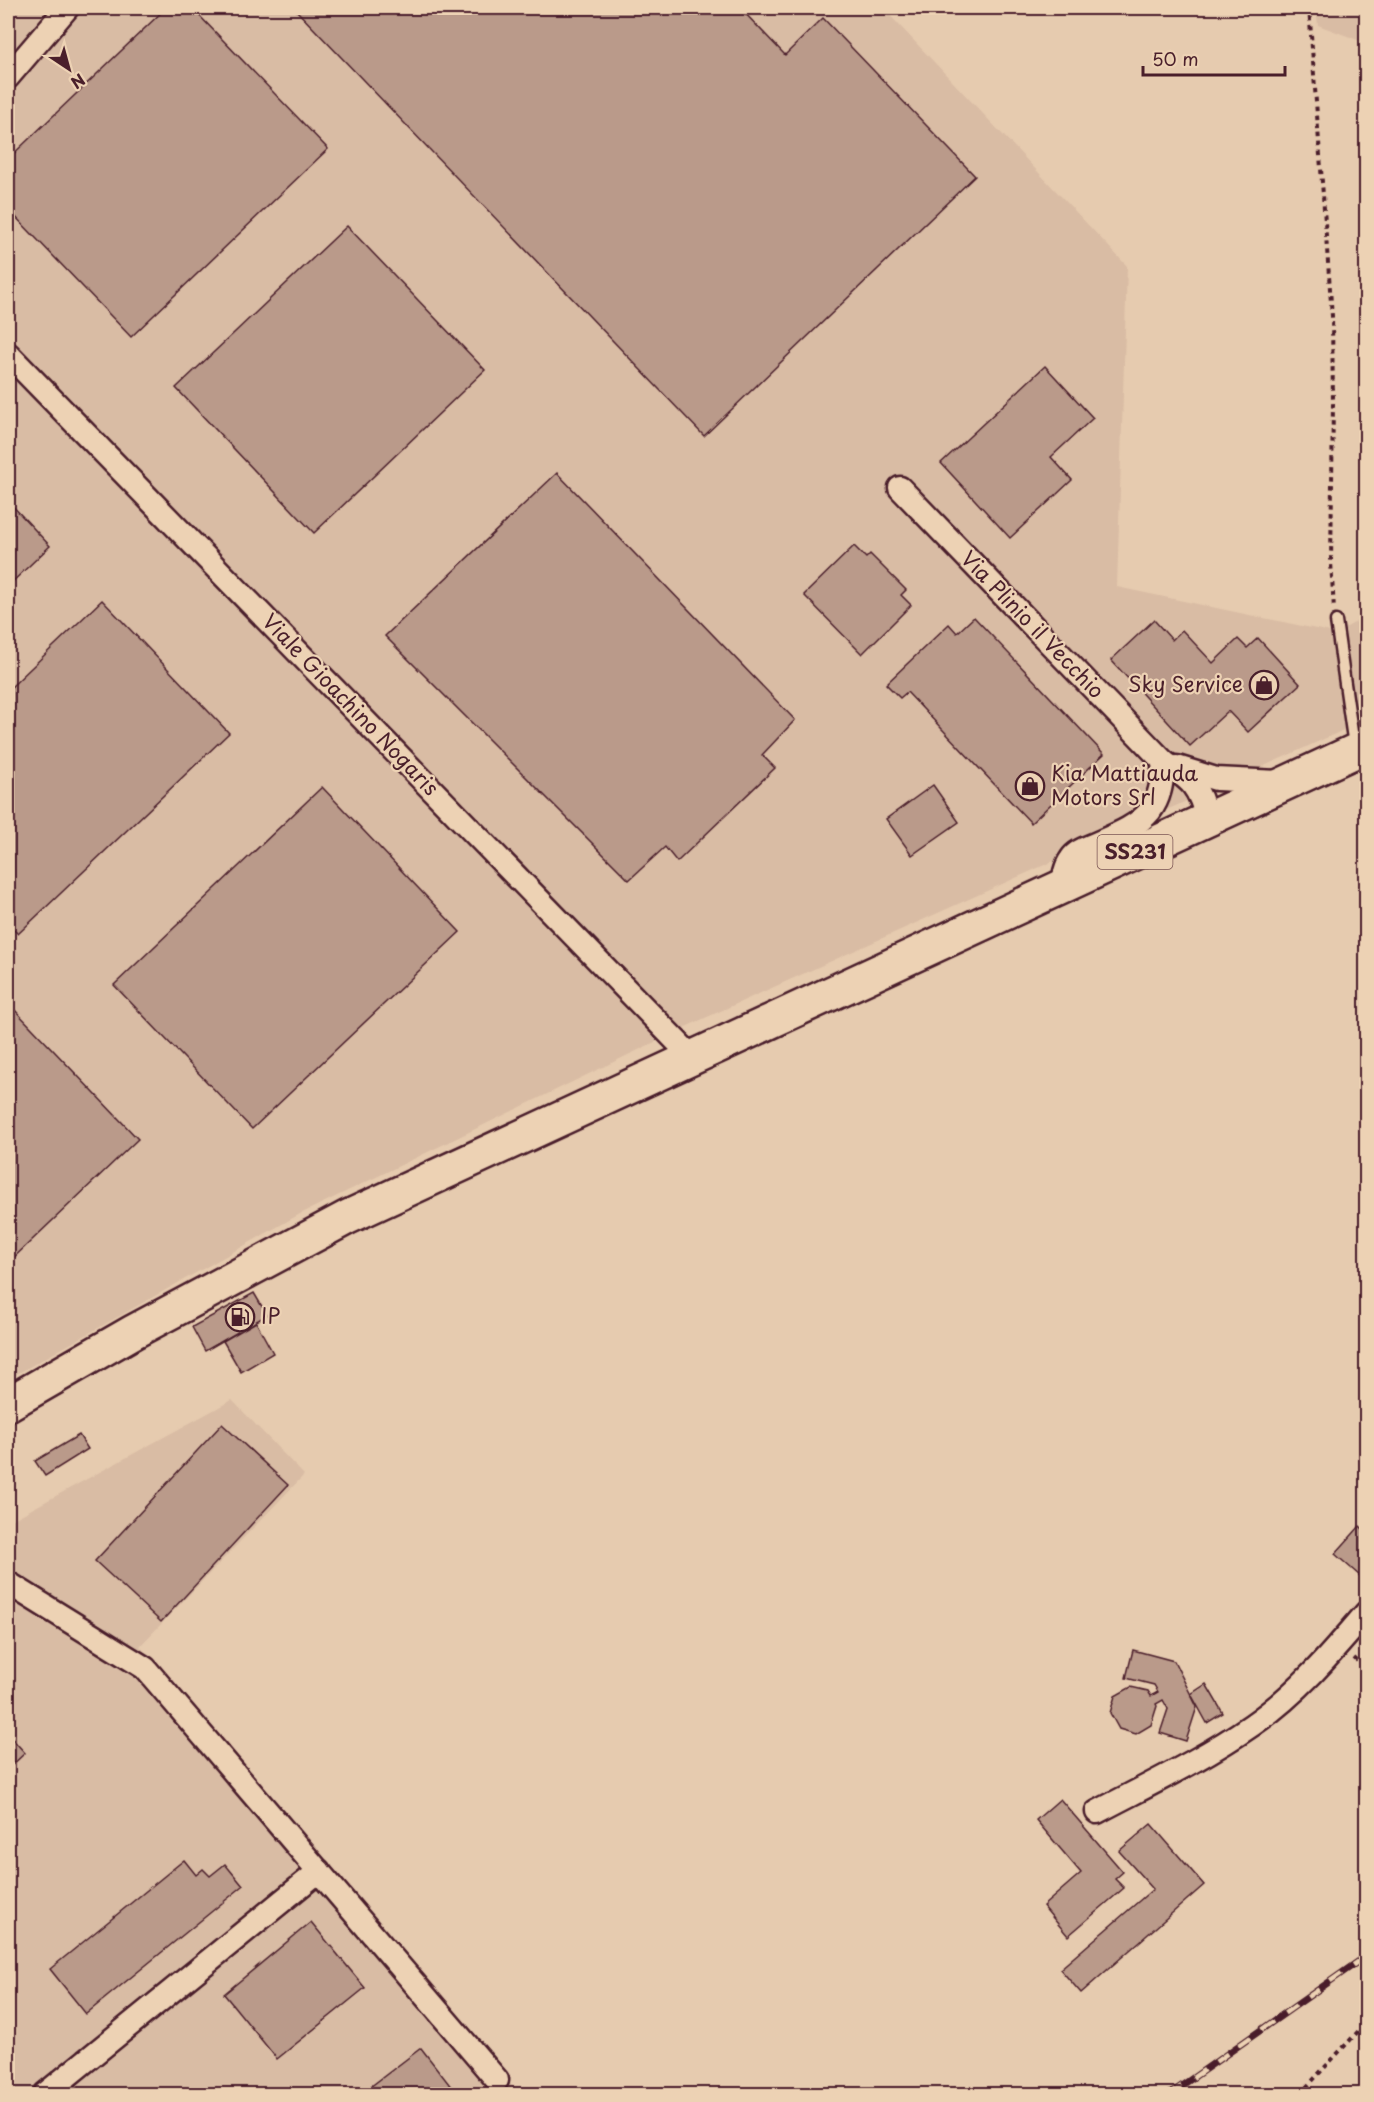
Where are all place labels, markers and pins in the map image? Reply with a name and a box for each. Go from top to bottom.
place label: Sky Service [1128,667,1243,699]
shop icon: Sky Service [1248,669,1280,701]
place label: Kia Mattiauda Motors Srl [1051,756,1198,812]
shop icon: Kia Mattiauda Motors Srl [1014,770,1046,802]
place label: IP [261,1299,280,1331]
fuel station icon: IP [224,1301,256,1333]

